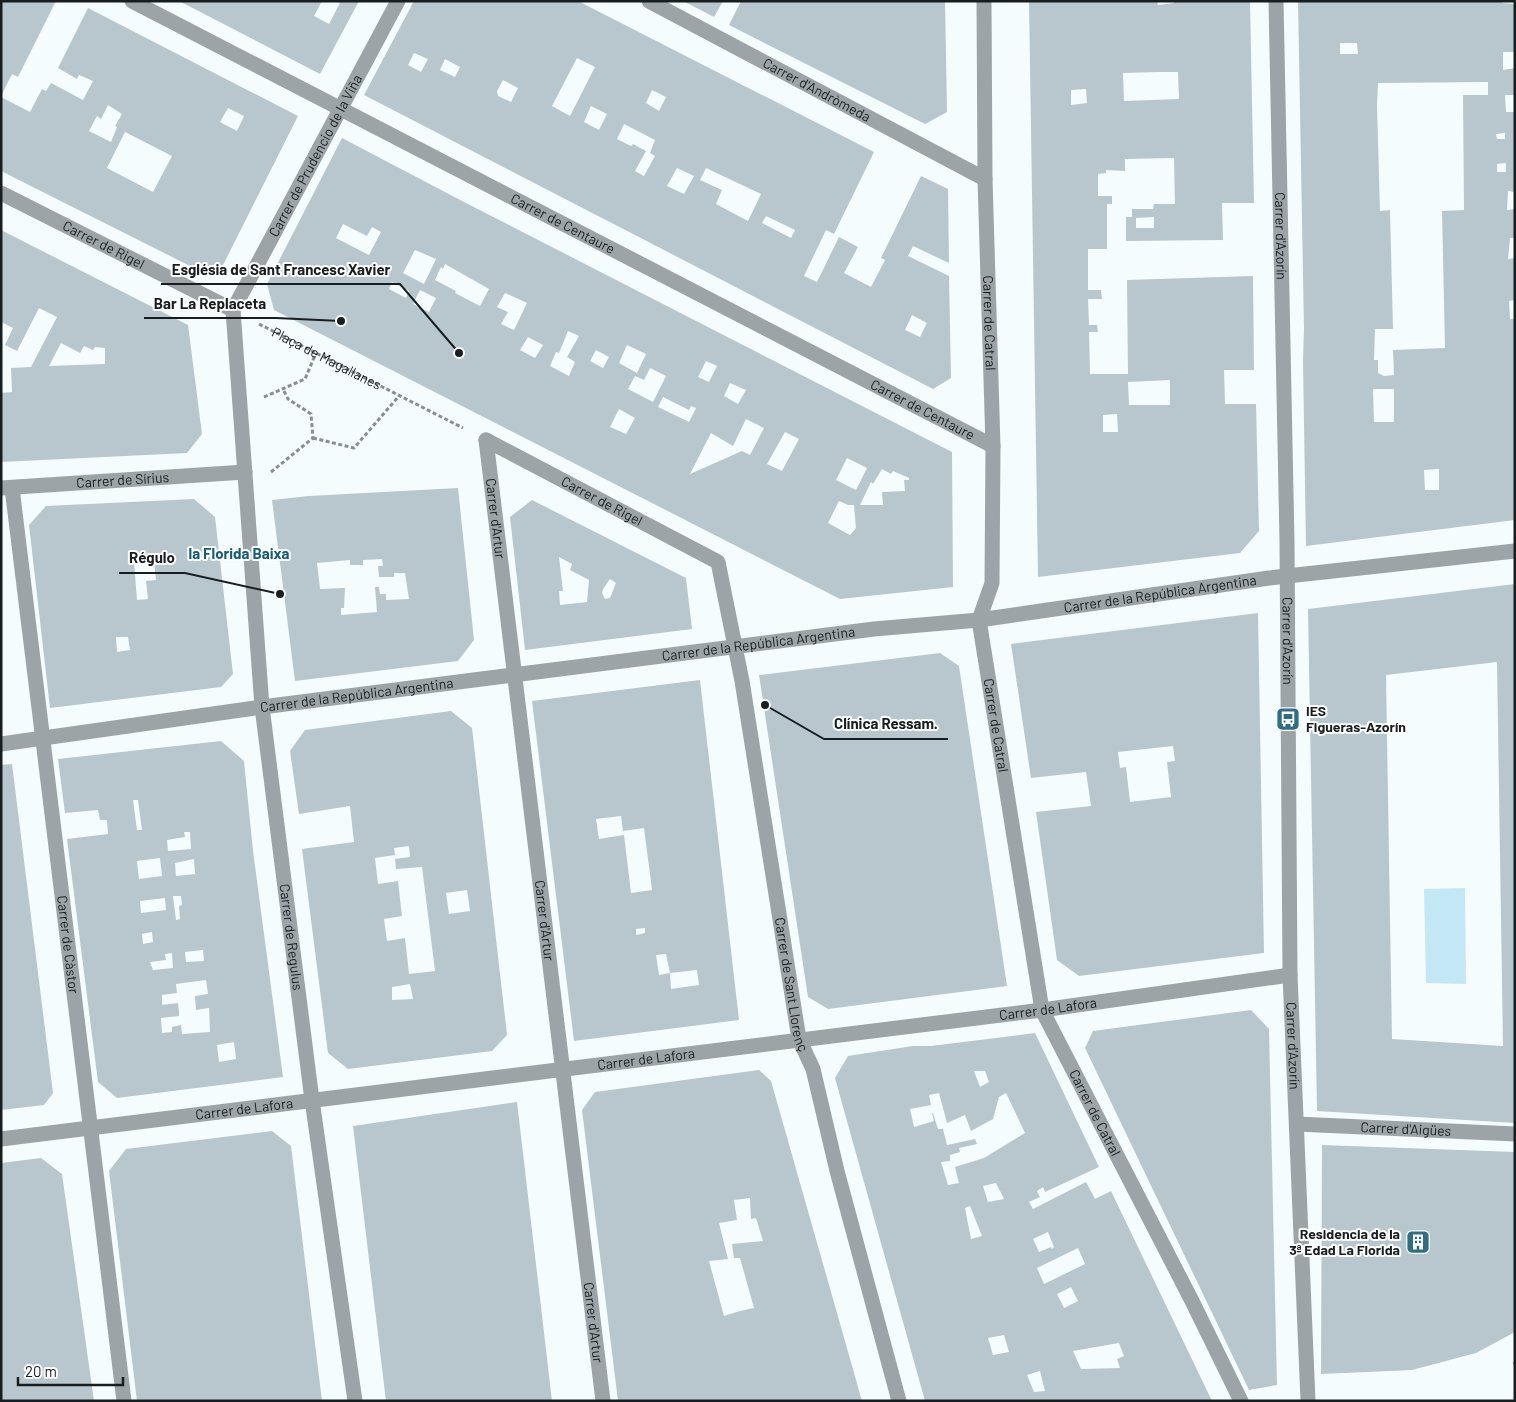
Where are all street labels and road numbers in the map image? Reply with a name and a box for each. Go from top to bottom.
street label: Carrer d'Andròmeda [760,54,874,125]
street label: Carrer de Prudencio de la Viña [265,71,365,239]
street label: Carrer de Centaure [508,189,618,257]
street label: Carrer d'Azorín [1272,192,1291,280]
street label: Carrer de Rigel [60,217,148,272]
street label: Carrer de Catral [980,275,1000,371]
street label: Plaça de Magallanes [269,323,385,393]
street label: Carrer de Centaure [868,375,978,443]
street label: Carrer de Sírius [76,468,170,491]
street label: Carrer de Rigel [559,472,646,529]
street label: Carrer d'Artur [483,477,509,560]
street label: Carrer de la República Argentina [1063,571,1258,616]
street label: Carrer d'Azorín [1279,597,1297,685]
street label: Carrer de la República Argentina [661,623,856,664]
street label: Carrer de la República Argentina [259,674,454,715]
street label: Carrer de Catral [981,677,1012,774]
street label: Carrer d'Artur [532,879,558,962]
street label: Carrer de Regulus [277,883,307,992]
street label: Carrer de Càstor [54,894,83,995]
street label: Carrer de Sant Llorenç [772,916,813,1054]
street label: Carrer de Lafora [998,993,1098,1023]
street label: Carrer d'Azorín [1283,1002,1304,1090]
street label: Carrer de Lafora [596,1044,696,1073]
street label: Carrer de Catral [1066,1066,1125,1159]
street label: Carrer de Lafora [194,1094,294,1123]
street label: Carrer d'Aigües [1360,1118,1452,1139]
street label: Carrer d'Artur [581,1281,607,1364]

